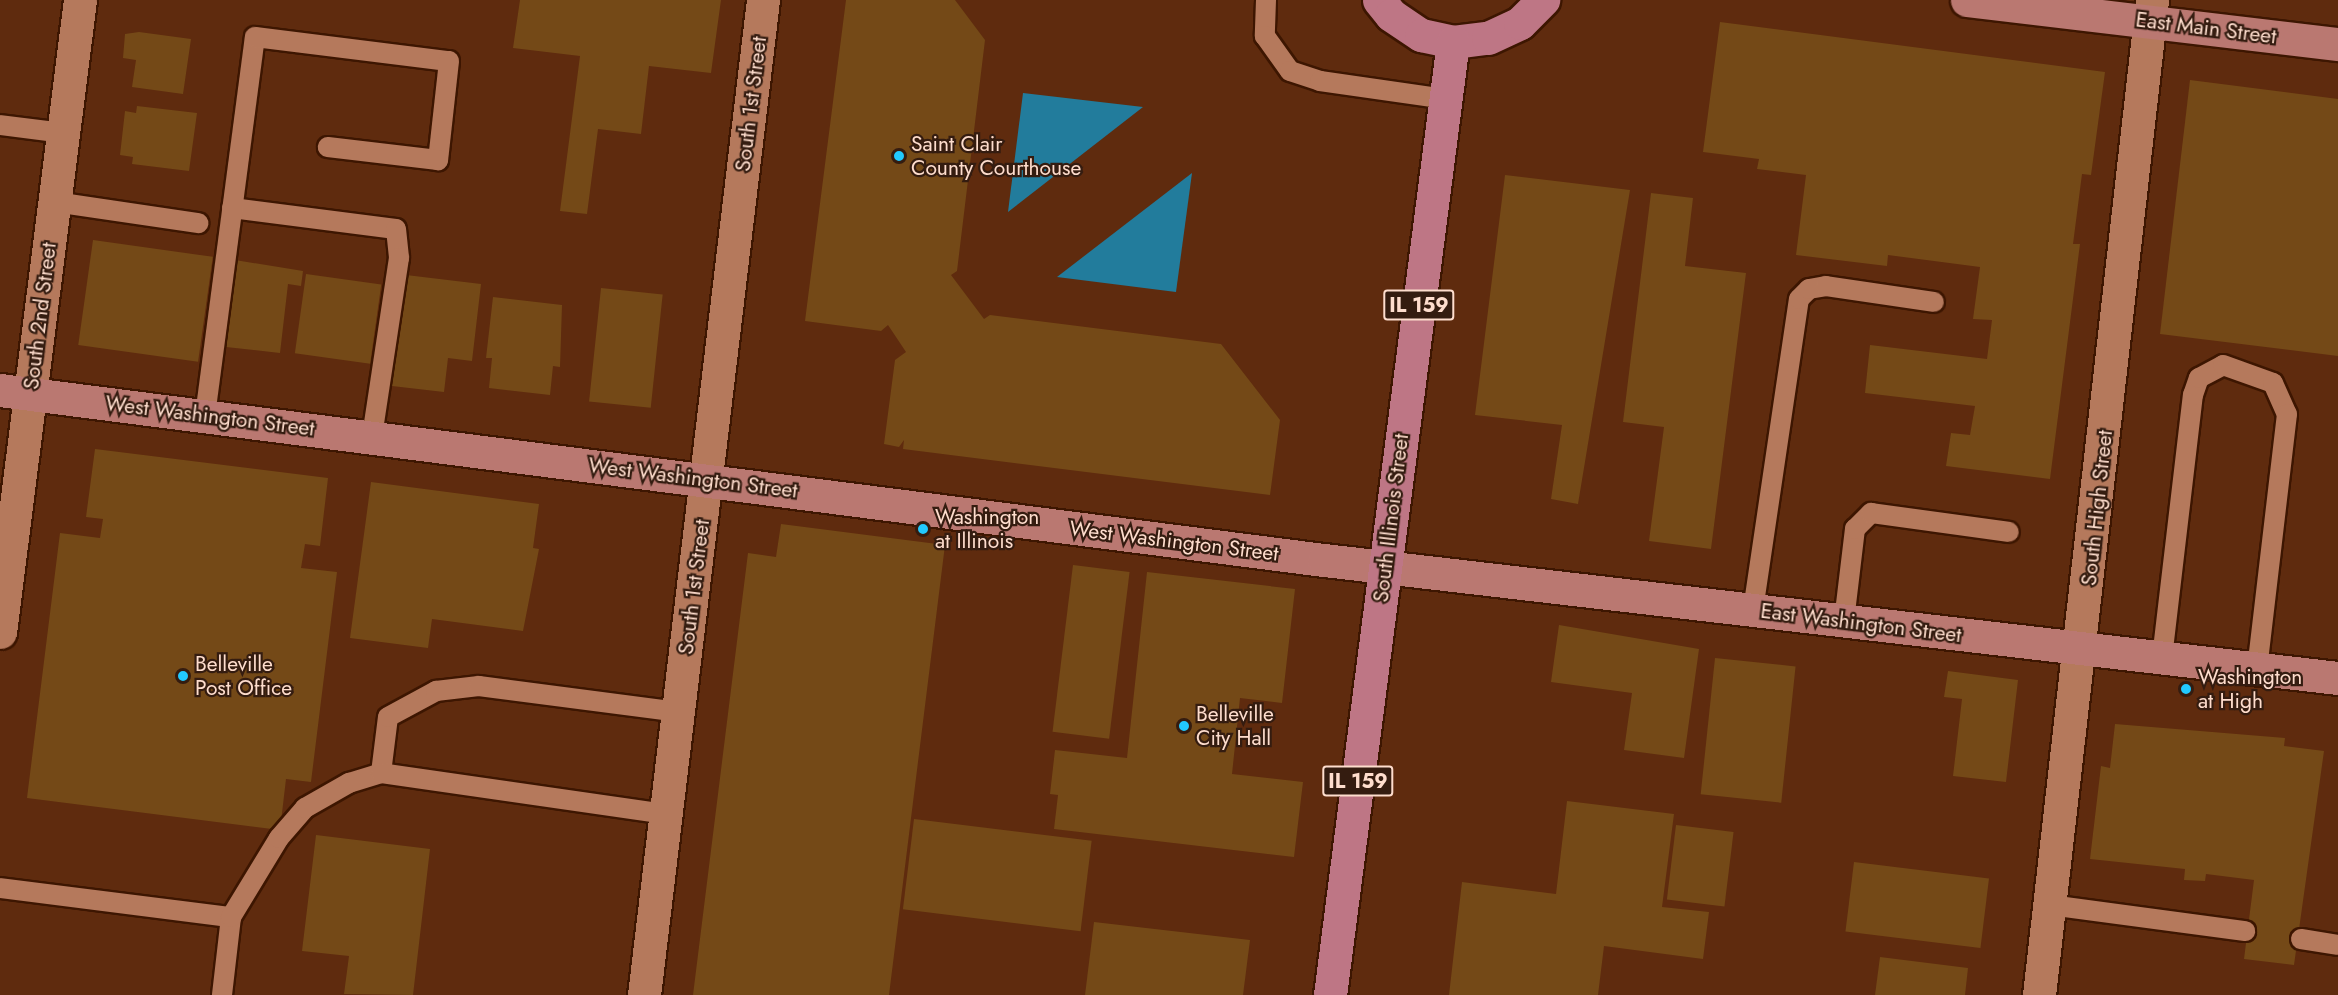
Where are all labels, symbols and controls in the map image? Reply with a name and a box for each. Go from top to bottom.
street label: East Main Street [2134,7,2278,49]
street label: South 1st Street [730,35,772,173]
place label: Saint Clair County Courthouse [911,131,1081,181]
marker: Saint Clair County Courthouse [892,149,906,163]
street label: South 2nd Street [18,241,62,391]
road number: IL 159 [1383,288,1455,322]
street label: West Washington Street [104,391,316,441]
street label: South High Street [2076,429,2118,587]
street label: South Illinois Street [1368,432,1414,604]
street label: West Washington Street [587,453,799,503]
place label: Washington at Illinois [935,504,1039,554]
street label: West Washington Street [1068,516,1280,566]
street label: South 1st Street [673,518,715,656]
marker: Washington at Illinois [916,522,930,536]
street label: East Washington Street [1759,598,1963,648]
place label: Belleville Post Office [195,651,292,701]
place label: Washington at High [2198,664,2302,714]
marker: Belleville Post Office [176,669,190,683]
marker: Washington at High [2179,682,2193,696]
place label: Belleville City Hall [1196,701,1274,751]
marker: Belleville City Hall [1177,719,1191,733]
road number: IL 159 [1322,764,1394,798]

